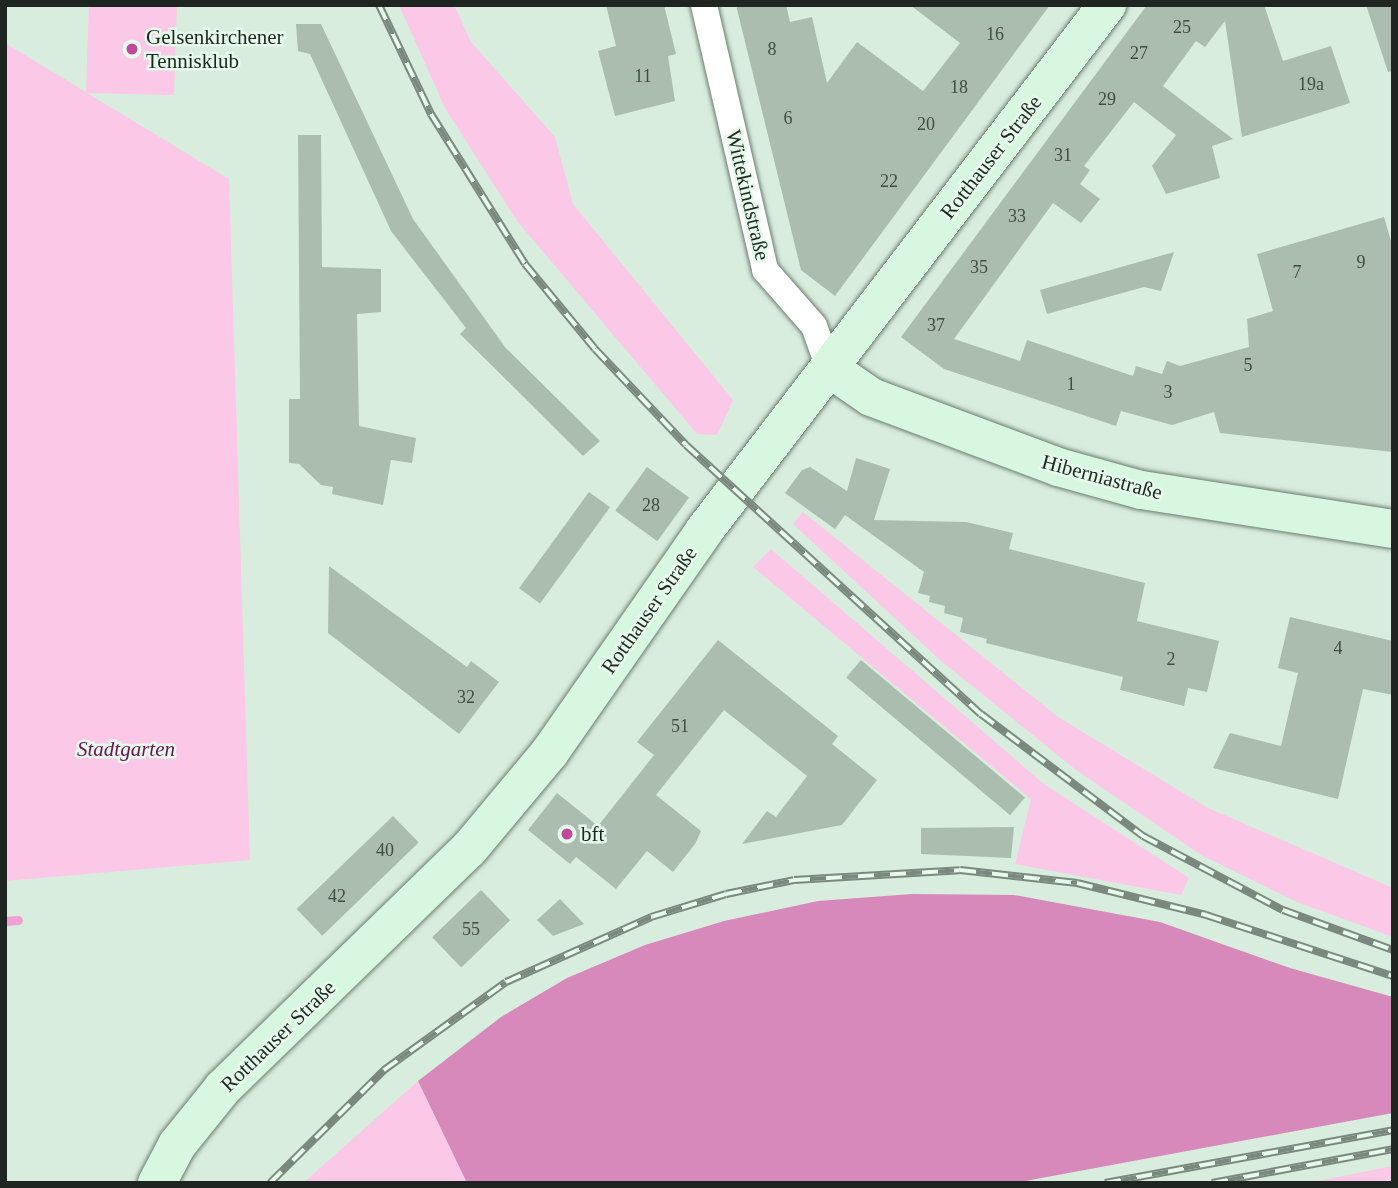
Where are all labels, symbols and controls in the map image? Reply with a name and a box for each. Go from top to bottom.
house number: 25 [1173,16,1191,38]
house number: 16 [986,23,1004,45]
place label: Gelsenkirchener Tennisklub [146,24,284,74]
house number: 8 [768,38,776,60]
marker: Gelsenkirchener Tennisklub [124,41,140,57]
house number: 27 [1130,42,1148,64]
house number: 11 [634,65,652,87]
house number: 19a [1298,73,1324,95]
house number: 18 [950,76,968,98]
house number: 29 [1098,88,1116,110]
street label: Rotthauser Straße [935,90,1047,224]
house number: 6 [784,107,792,129]
house number: 20 [917,113,935,135]
street label: Wittekindstraße [721,127,775,263]
house number: 31 [1054,144,1072,166]
house number: 22 [880,170,898,192]
house number: 33 [1008,205,1026,227]
house number: 9 [1356,251,1366,273]
house number: 35 [970,256,988,278]
house number: 7 [1292,261,1302,283]
house number: 37 [927,314,945,336]
house number: 5 [1244,354,1252,376]
house number: 1 [1066,373,1076,395]
house number: 3 [1164,381,1172,403]
street label: Hiberniastraße [1039,449,1165,505]
house number: 28 [642,494,660,516]
street label: Rotthauser Straße [596,541,702,679]
house number: 4 [1334,637,1342,659]
house number: 2 [1166,648,1176,670]
house number: 32 [457,686,475,708]
house number: 51 [671,715,689,737]
park label: Stadtgarten [77,736,175,762]
place label: bft [581,821,604,847]
marker: bft [559,826,575,842]
house number: 40 [376,839,394,861]
house number: 42 [328,885,346,907]
house number: 55 [462,918,480,940]
street label: Rotthauser Straße [215,975,341,1097]

